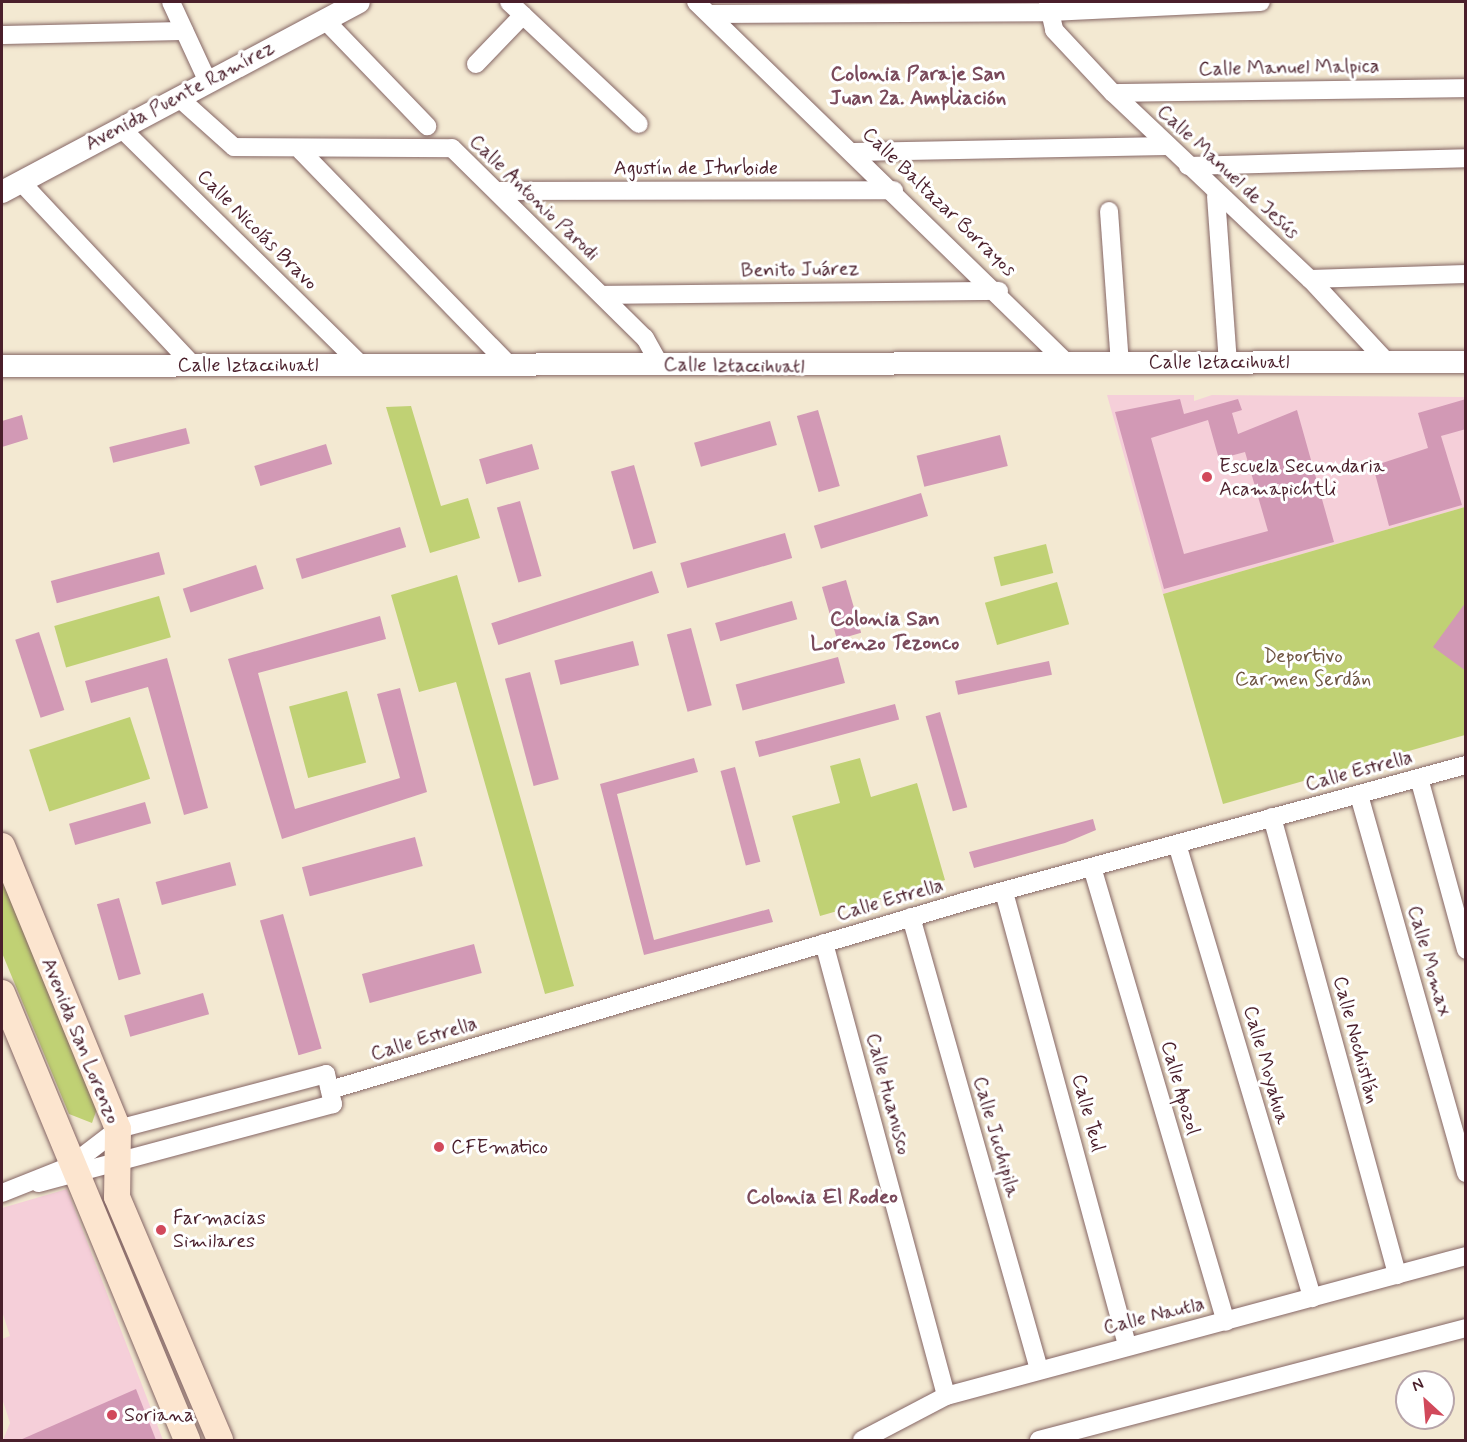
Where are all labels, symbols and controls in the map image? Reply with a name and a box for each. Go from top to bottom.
street label: Avenida Puente Ramírez [81,36,279,156]
street label: Calle Manuel Malpica [1200,54,1378,82]
district label: Colonia Paraje San Juan 2a. Ampliación [830,61,1006,111]
street label: Calle Manuel de Jesús [1152,100,1304,244]
street label: Calle Baltazar Borrayos [857,122,1021,282]
street label: Calle Antonio Parodi [464,130,604,266]
street label: Agustín de Iturbide [615,156,777,180]
street label: Calle Nicolás Bravo [192,165,322,295]
street label: Benito Juárez [740,257,860,283]
street label: Calle Iztaccihuatl [1146,350,1292,374]
street label: Calle Iztaccihuatl [175,353,321,377]
street label: Calle Iztaccihuatl [661,353,807,379]
place label: Escuela Secundaria Acamapichtli [1219,454,1382,501]
marker: Escuela Secundaria Acamapichtli [1200,470,1214,484]
district label: Colonia San Lorenzo Tezonco [809,606,961,656]
park label: Deportivo Carmen Serdán [1234,644,1372,691]
street label: Calle Estrella [1303,745,1415,797]
street label: Calle Estrella [834,873,946,927]
street label: Calle Momax [1402,903,1456,1019]
street label: Avenida San Lorenzo [35,952,125,1130]
street label: Calle Nochistlán [1327,973,1385,1107]
street label: Calle Moyahua [1237,1002,1295,1128]
street label: Calle Estrella [368,1011,480,1067]
street label: Calle Huanusco [860,1030,916,1158]
street label: Calle Apozol [1155,1038,1205,1138]
street label: Calle Teul [1066,1072,1110,1154]
street label: Calle Juchipila [968,1075,1024,1199]
place label: CFEmatico [451,1135,548,1159]
marker: CFEmatico [432,1140,446,1154]
district label: Colonia El Rodeo [748,1184,896,1210]
place label: Farmacias Similares [173,1206,266,1253]
marker: Farmacias Similares [154,1223,168,1237]
street label: Calle Nautla [1101,1292,1207,1340]
north arrow [1395,1370,1455,1430]
text: N [1408,1373,1427,1397]
place label: Soriana [124,1403,194,1427]
marker: Soriana [105,1408,119,1422]

